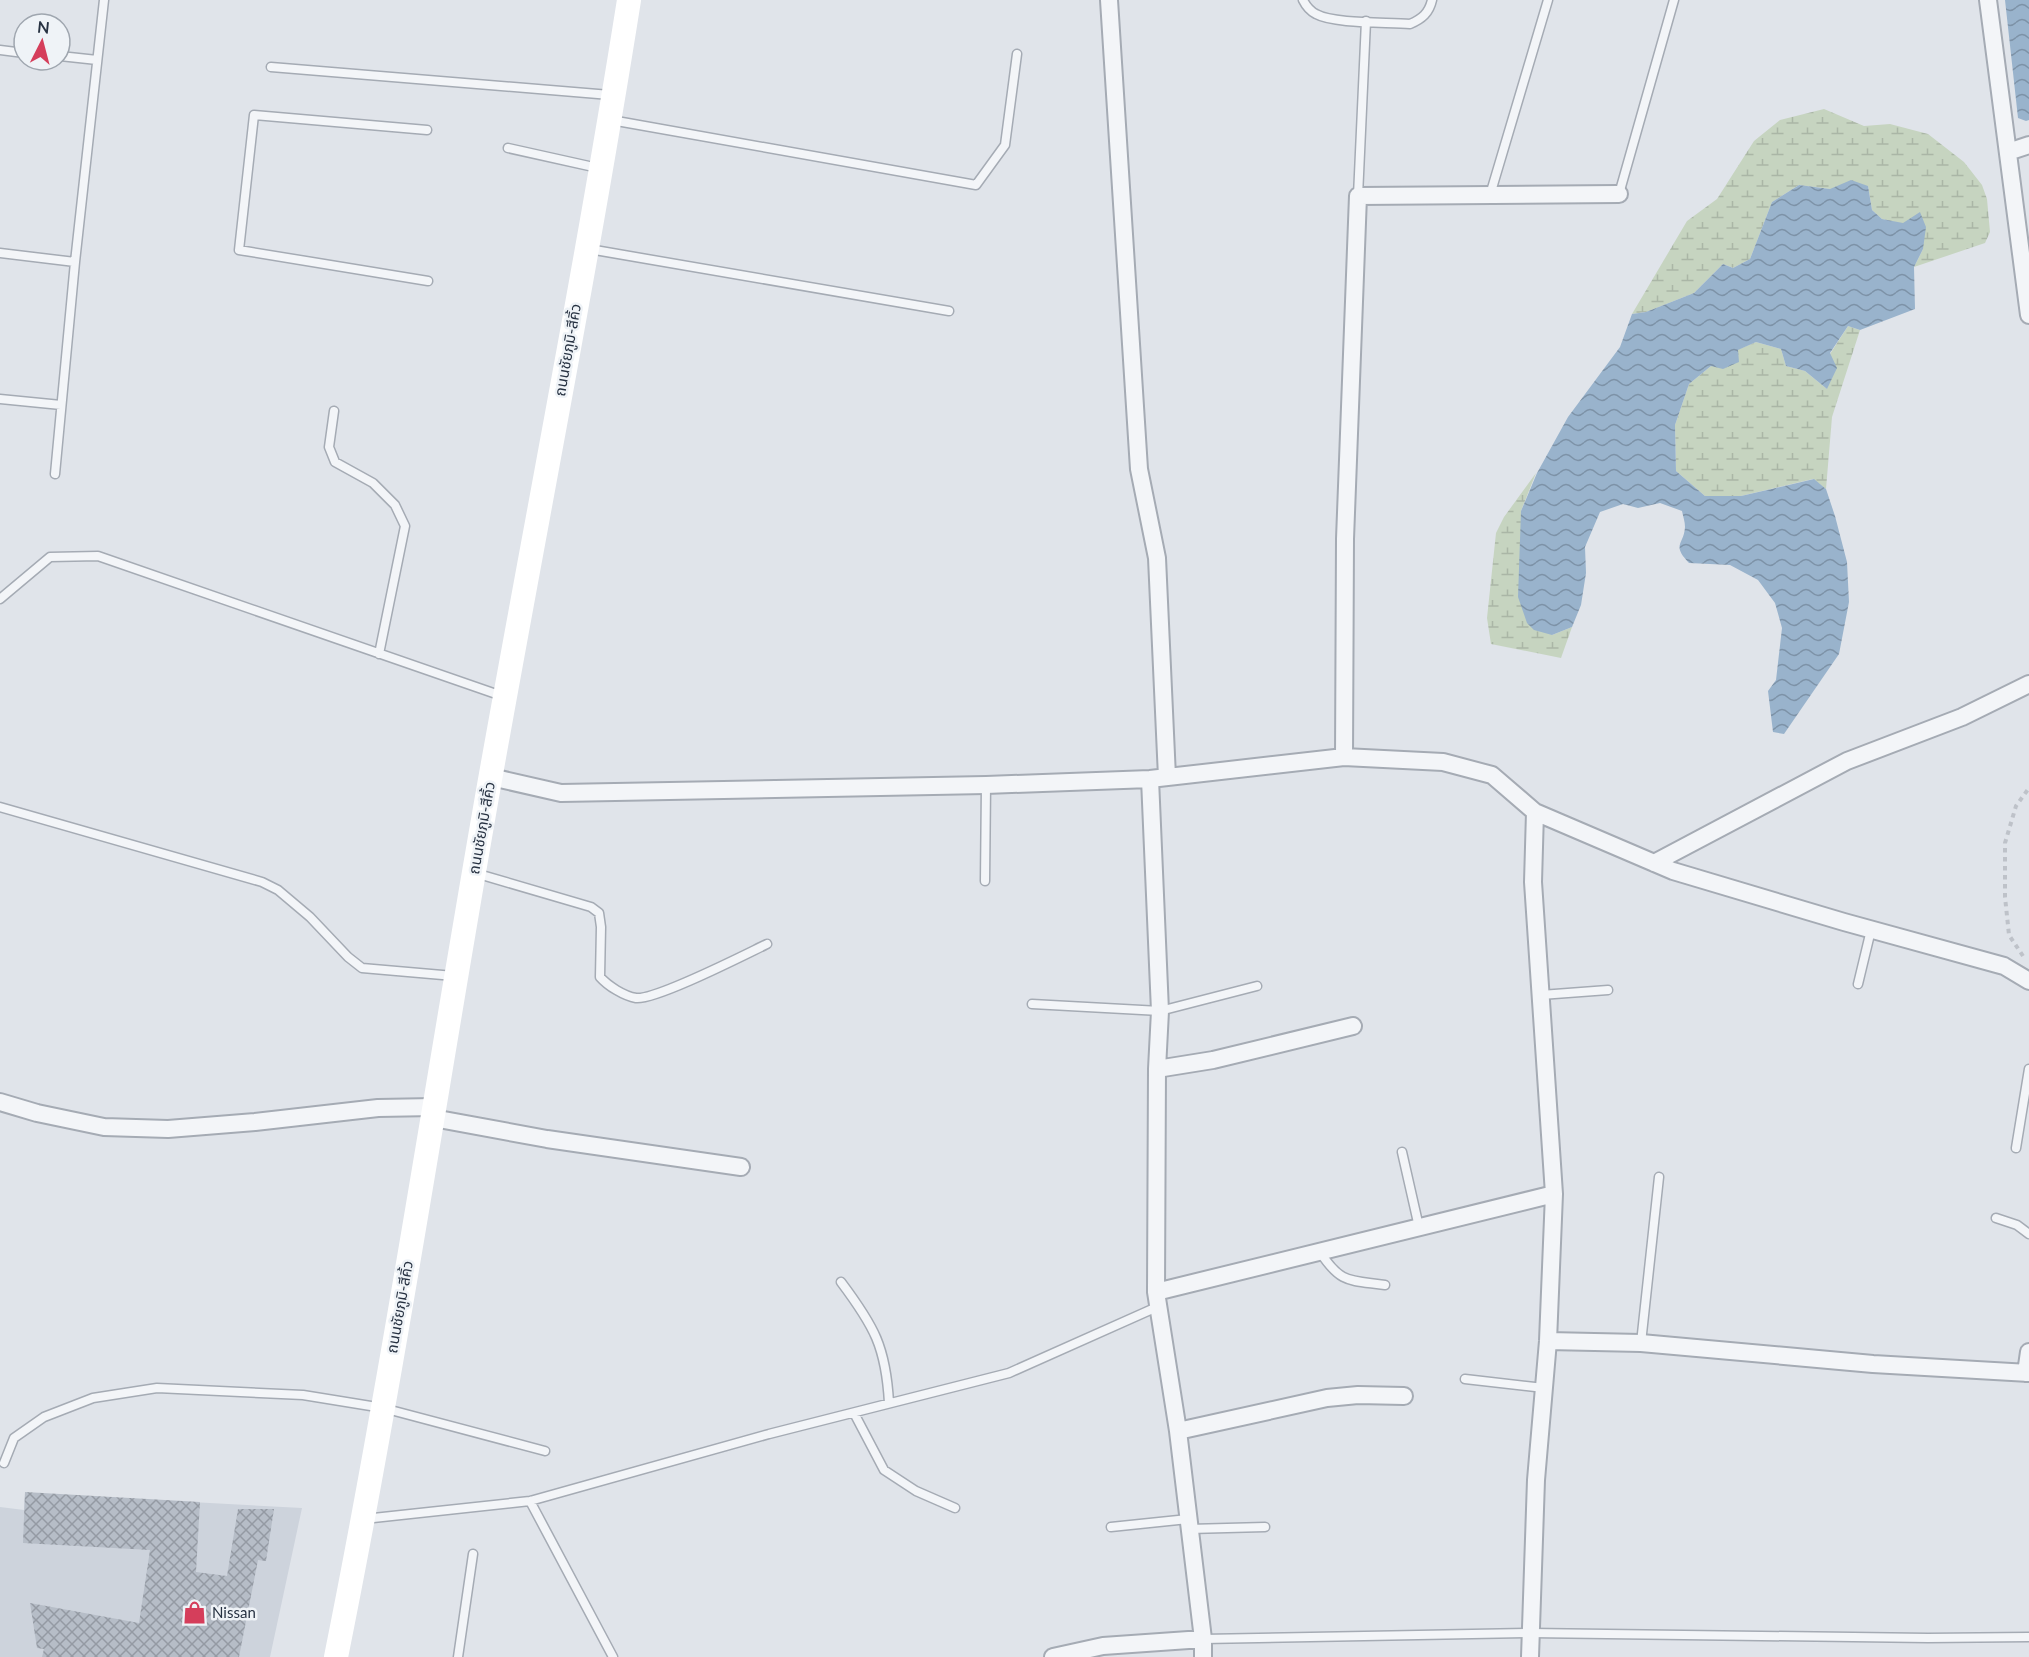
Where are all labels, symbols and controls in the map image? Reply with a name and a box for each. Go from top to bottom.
north arrow [12,12,72,72]
text: N [36,16,51,37]
street label: ถนนชัยภูมิ-สีคิ้ว [550,302,585,398]
street label: ถนนชัยภูมิ-สีคิ้ว [464,780,499,876]
street label: ถนนชัยภูมิ-สีคิ้ว [382,1259,417,1355]
shop icon: Nissan [181,1600,207,1626]
place label: Nissan [212,1603,256,1621]

